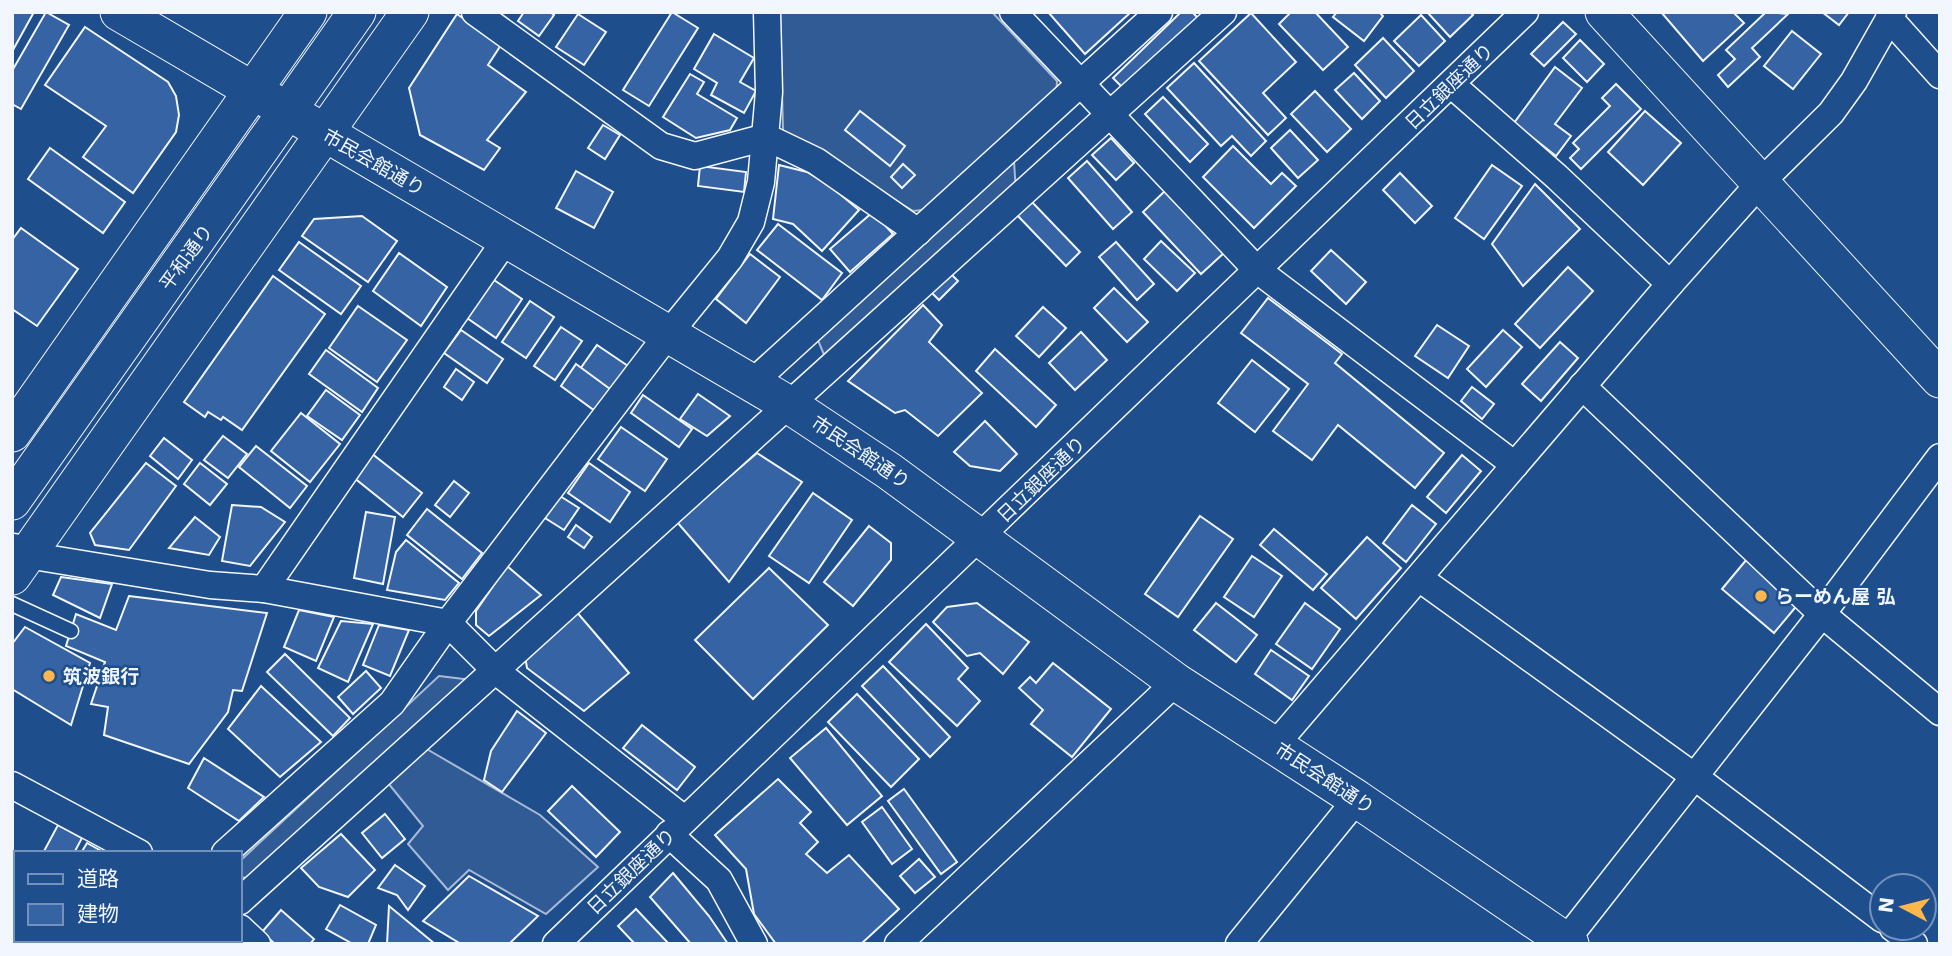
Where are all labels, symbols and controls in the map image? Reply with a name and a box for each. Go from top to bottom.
street label: 日立銀座通り [1400,38,1498,134]
street label: 市民会館通り [319,124,429,200]
street label: 平和通り [155,220,217,294]
street label: 市民会館通り [808,411,914,493]
street label: 日立銀座通り [992,431,1090,527]
place label: らーめん屋 弘 [1775,585,1896,607]
marker: らーめん屋 弘 [1753,588,1769,604]
place label: 筑波銀行 [63,665,139,687]
marker: 筑波銀行 [41,668,57,684]
street label: 市民会館通り [1271,738,1379,818]
street label: 日立銀座通り [582,823,680,919]
legend [14,851,242,942]
text: 道路 [77,867,119,891]
north arrow [1868,872,1938,942]
text: N [1874,896,1898,914]
text: 建物 [77,902,119,926]

